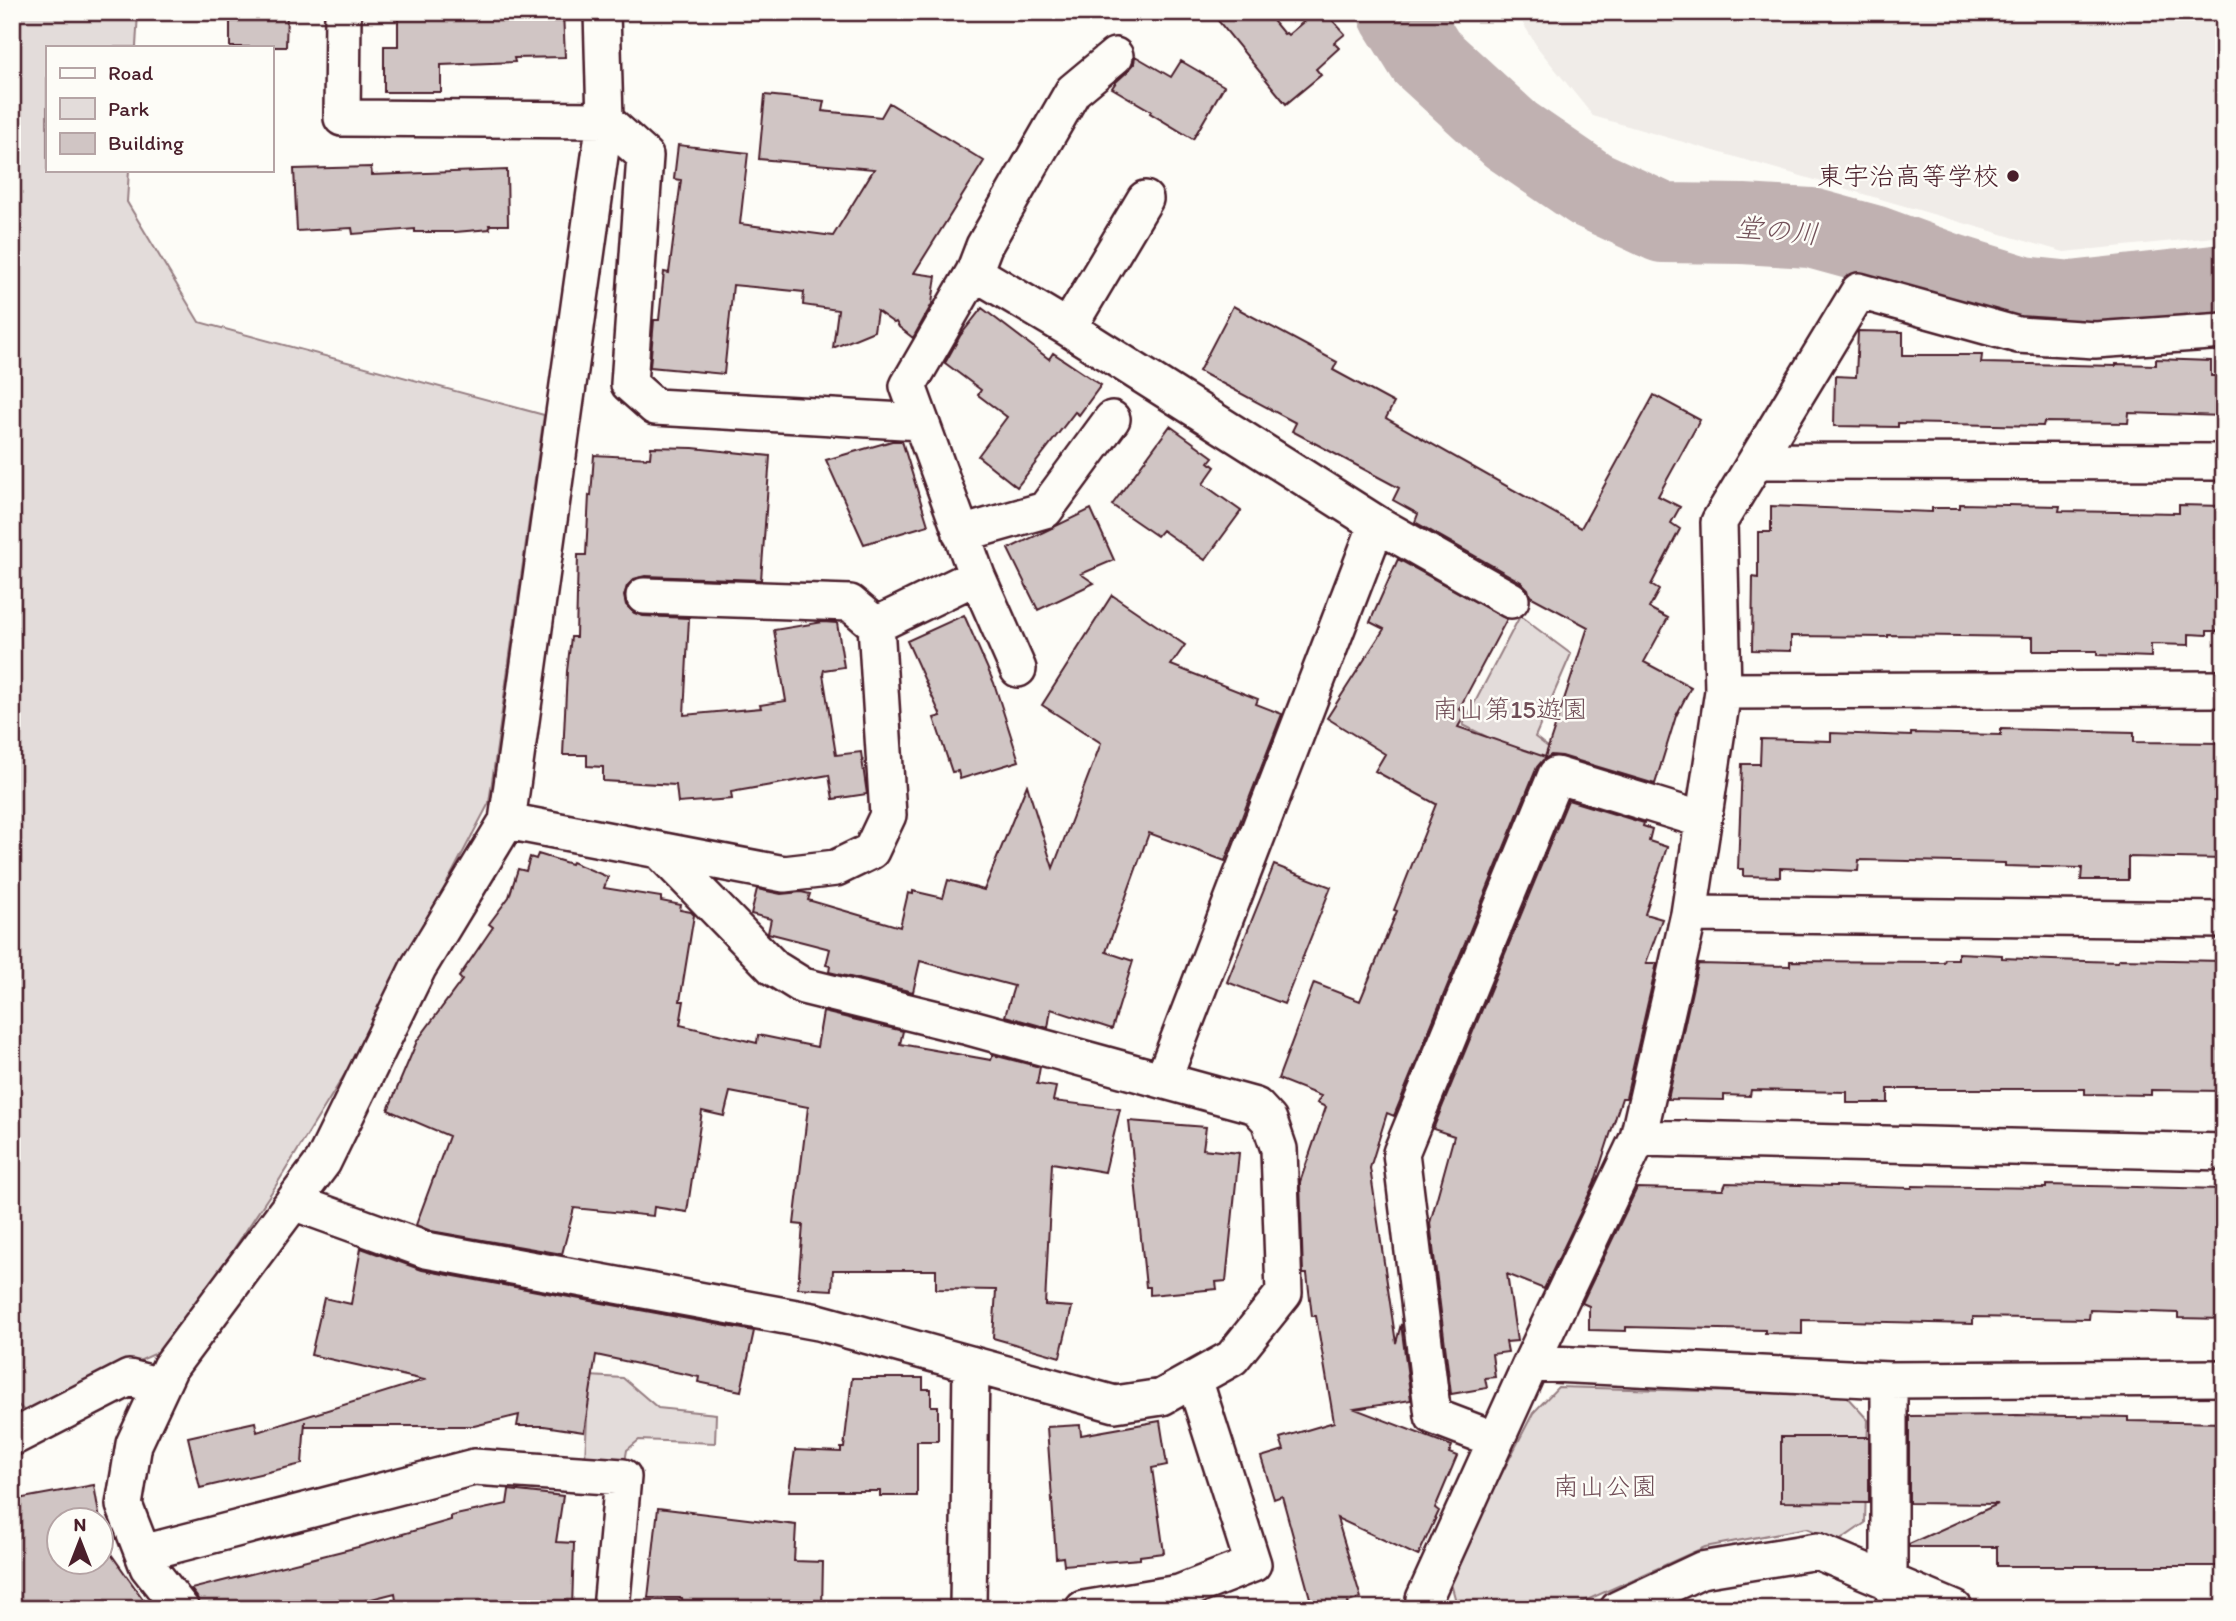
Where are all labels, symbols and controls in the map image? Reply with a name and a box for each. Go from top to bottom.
legend [46,46,273,172]
text: Road [108,60,154,85]
text: Park [108,96,150,121]
text: Building [108,130,184,155]
place label: 東宇治高等学校 [1817,160,1999,192]
marker: 東宇治高等学校 [2005,168,2021,184]
water label: 堂の川 [1734,209,1820,251]
park label: 南山第15遊園 [1432,693,1588,725]
park label: 南山公園 [1553,1470,1657,1502]
north arrow [46,1506,116,1576]
text: N [74,1513,86,1536]

